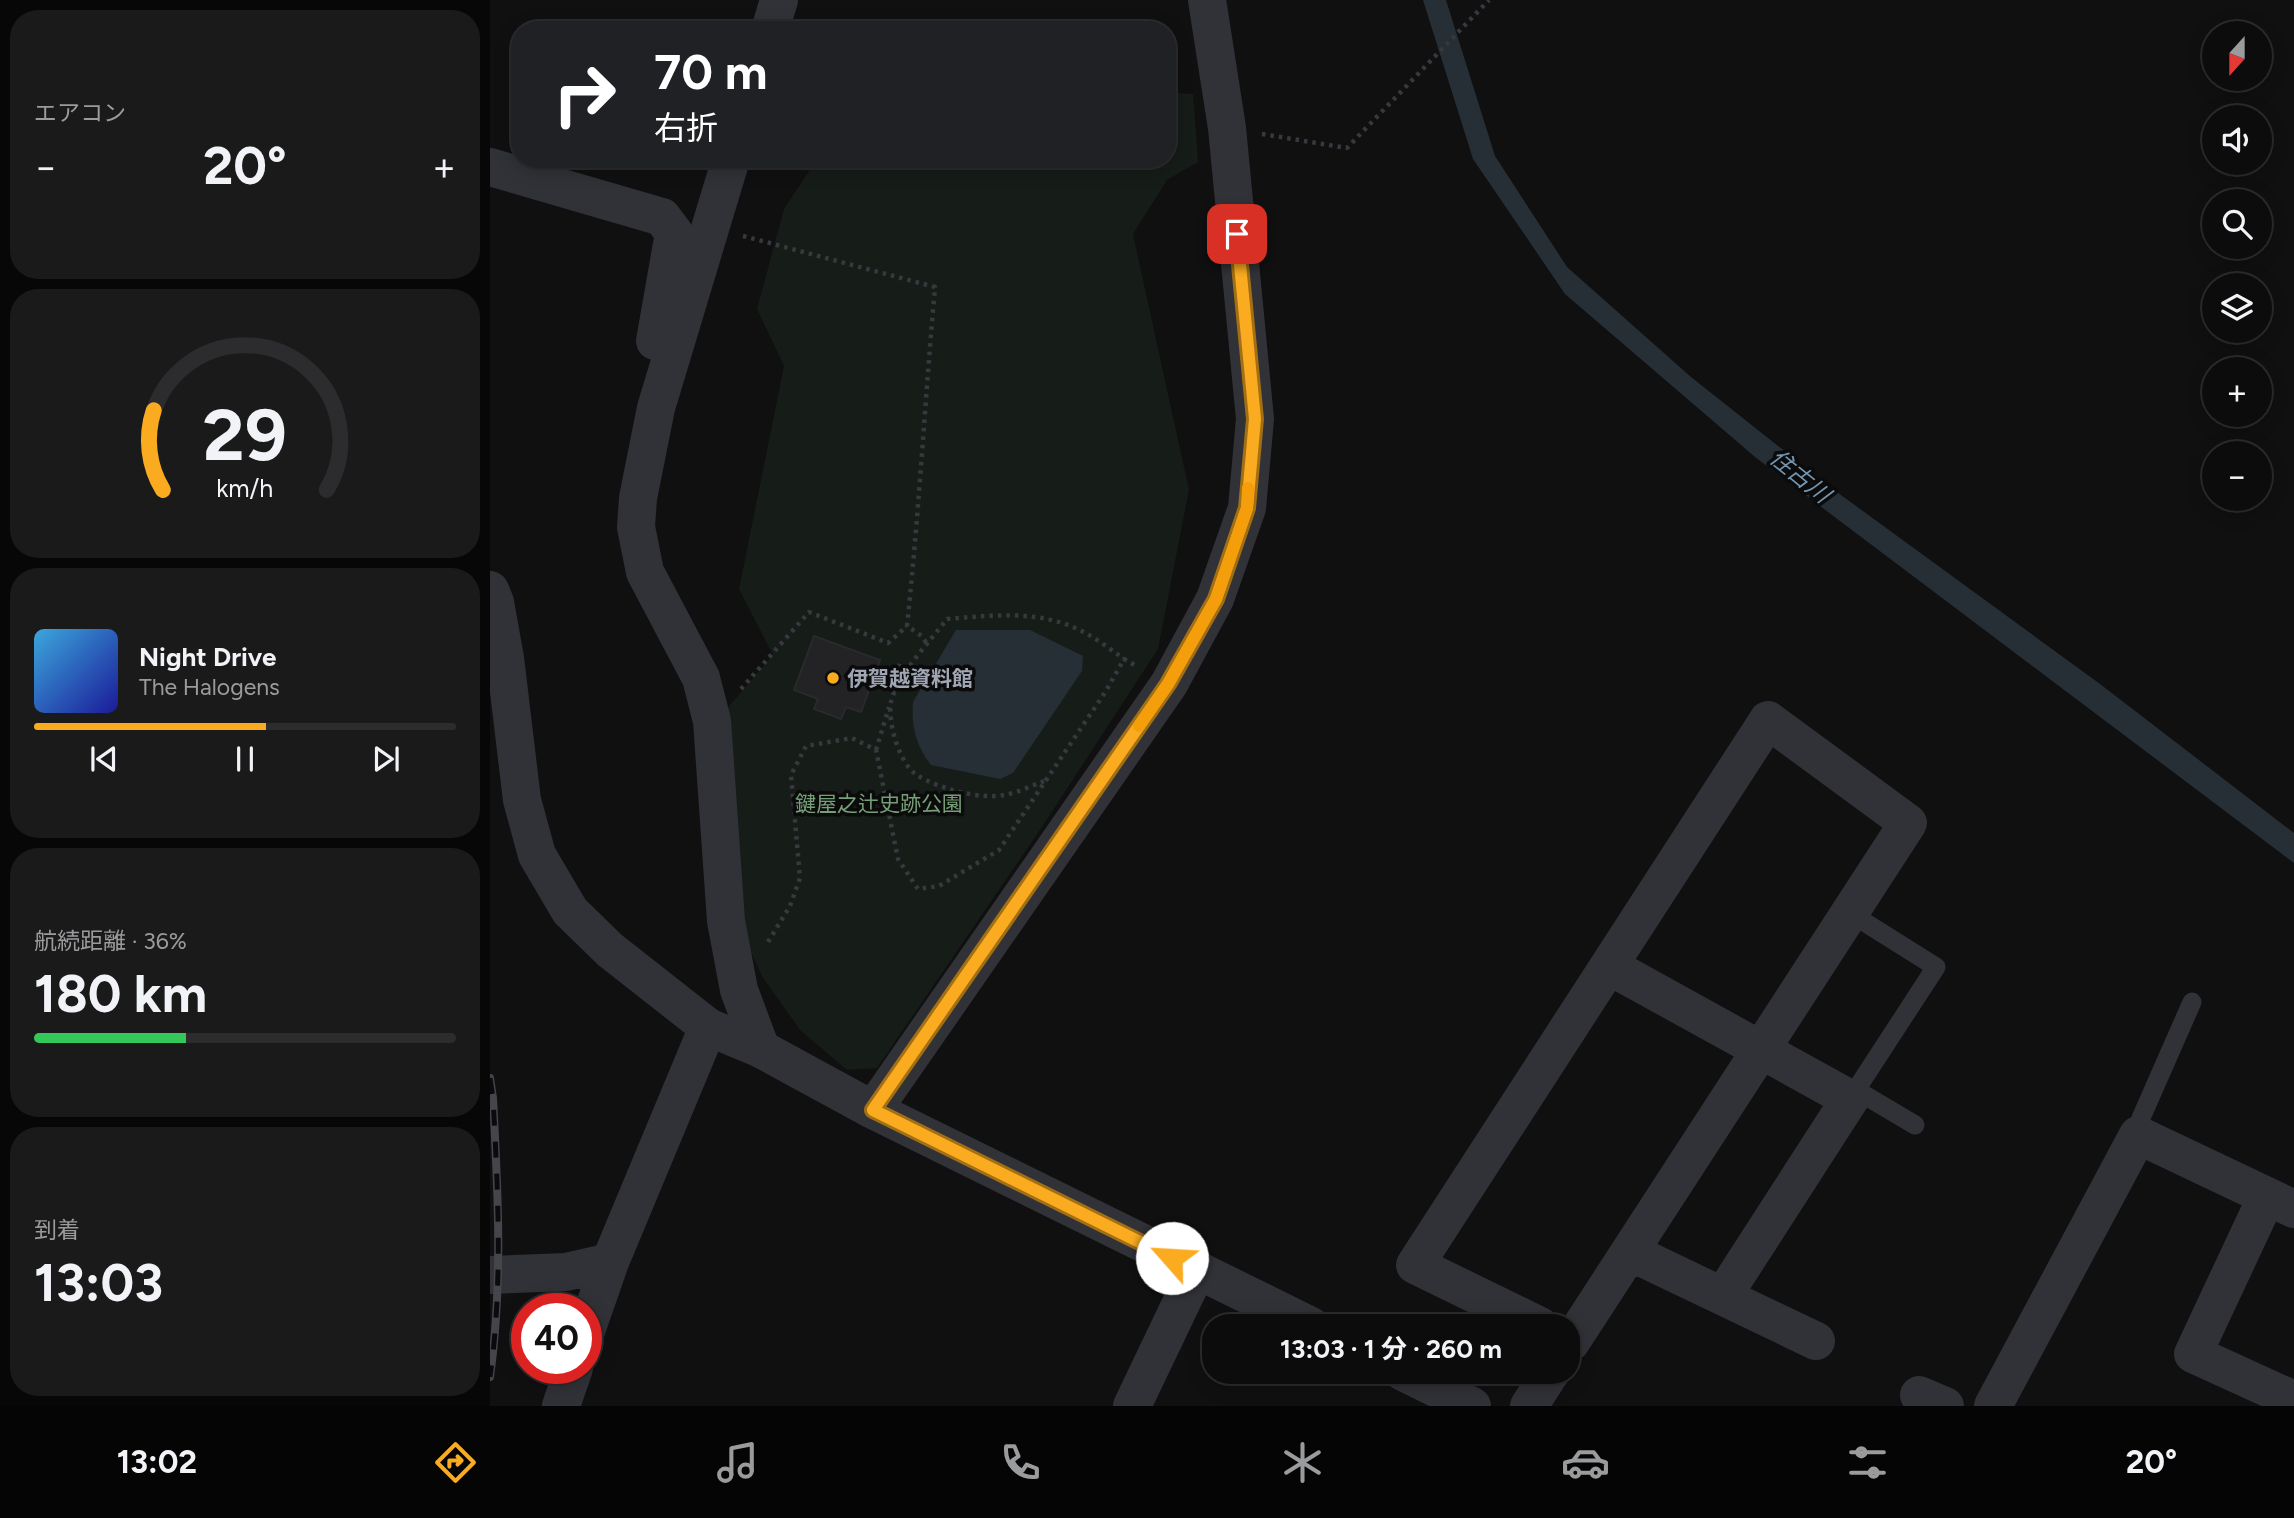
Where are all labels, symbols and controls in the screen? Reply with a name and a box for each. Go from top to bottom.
north arrow [2202,21,2272,91]
map controls [2202,21,2272,511]
text: 70 m [654,42,767,101]
icon: right [539,49,630,140]
text: エアコン [34,99,126,127]
button: sound [2202,105,2272,175]
text: 右折 [654,109,718,147]
text: 20° [203,135,287,197]
text: − [34,144,58,190]
text: + [432,144,456,190]
button: search [2202,189,2272,259]
pin [1207,204,1267,264]
icon: arrive [1218,215,1256,253]
button: layers [2202,273,2272,343]
button: + [2202,357,2272,427]
text: 29 [203,391,287,478]
button: − [2202,441,2272,511]
water label: 住古川 [1764,443,1838,510]
text: km/h [216,473,274,503]
text: Night Drive [139,641,276,673]
place label: 伊賀越資料館 [847,666,973,691]
marker: 伊賀越資料館 [825,670,841,686]
text: The Halogens [139,673,280,701]
icon: previous [85,740,123,778]
icon: pause [226,740,264,778]
icon: next [367,740,405,778]
park label: 鍵屋之辻史跡公園 [795,791,963,816]
text: 航続距離 · 36% [34,927,187,955]
text: 180 km [34,963,207,1025]
text: 到着 [34,1216,80,1244]
position arrow [1135,1221,1209,1295]
text: 13:03 [34,1252,163,1314]
speed limit sign: 40 [511,1293,602,1384]
text: 13:03 · 1 分 · 260 m [1280,1333,1502,1365]
icon: directions [431,1438,480,1487]
icon: music [713,1438,762,1487]
icon: phone [996,1438,1045,1487]
icon: climate [1278,1438,1327,1487]
icon: car [1561,1438,1610,1487]
icon: filters [1843,1438,1892,1487]
text: 13:02 [117,1443,197,1481]
text: 20° [2126,1443,2177,1481]

